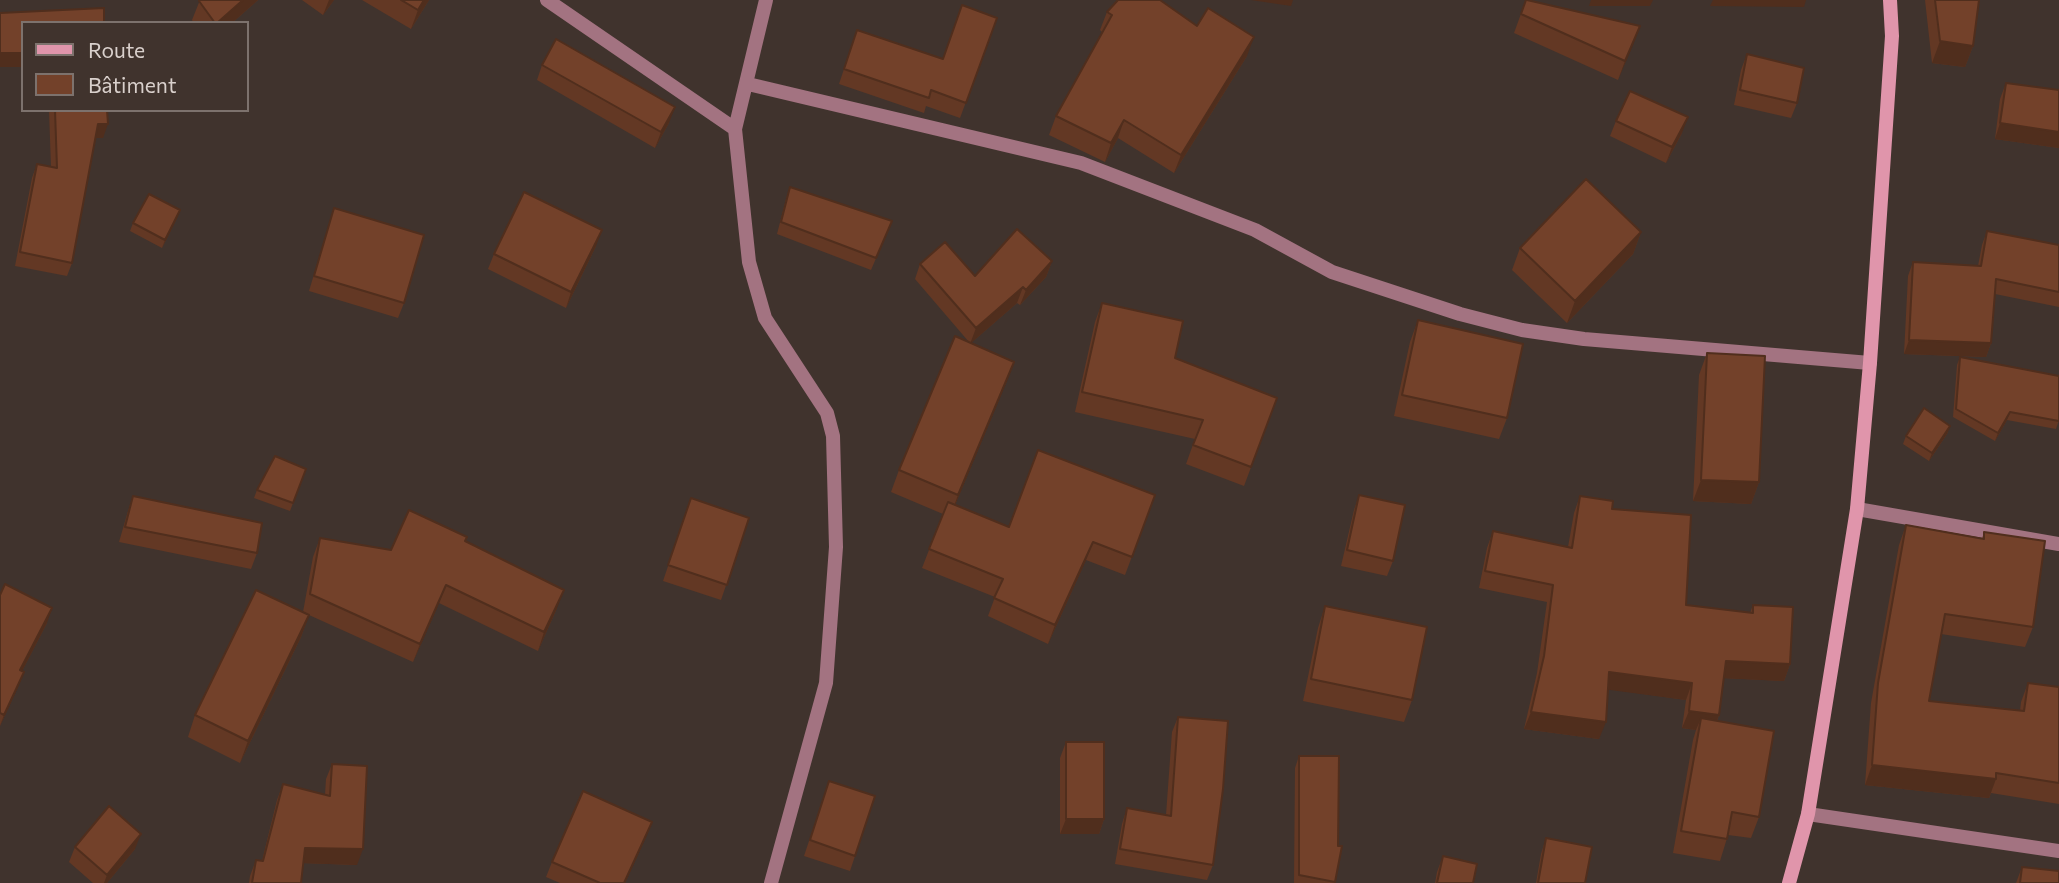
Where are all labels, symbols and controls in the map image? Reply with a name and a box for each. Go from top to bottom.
legend [21,21,248,112]
text: Route [88,37,145,62]
text: Bâtiment [88,72,177,97]

